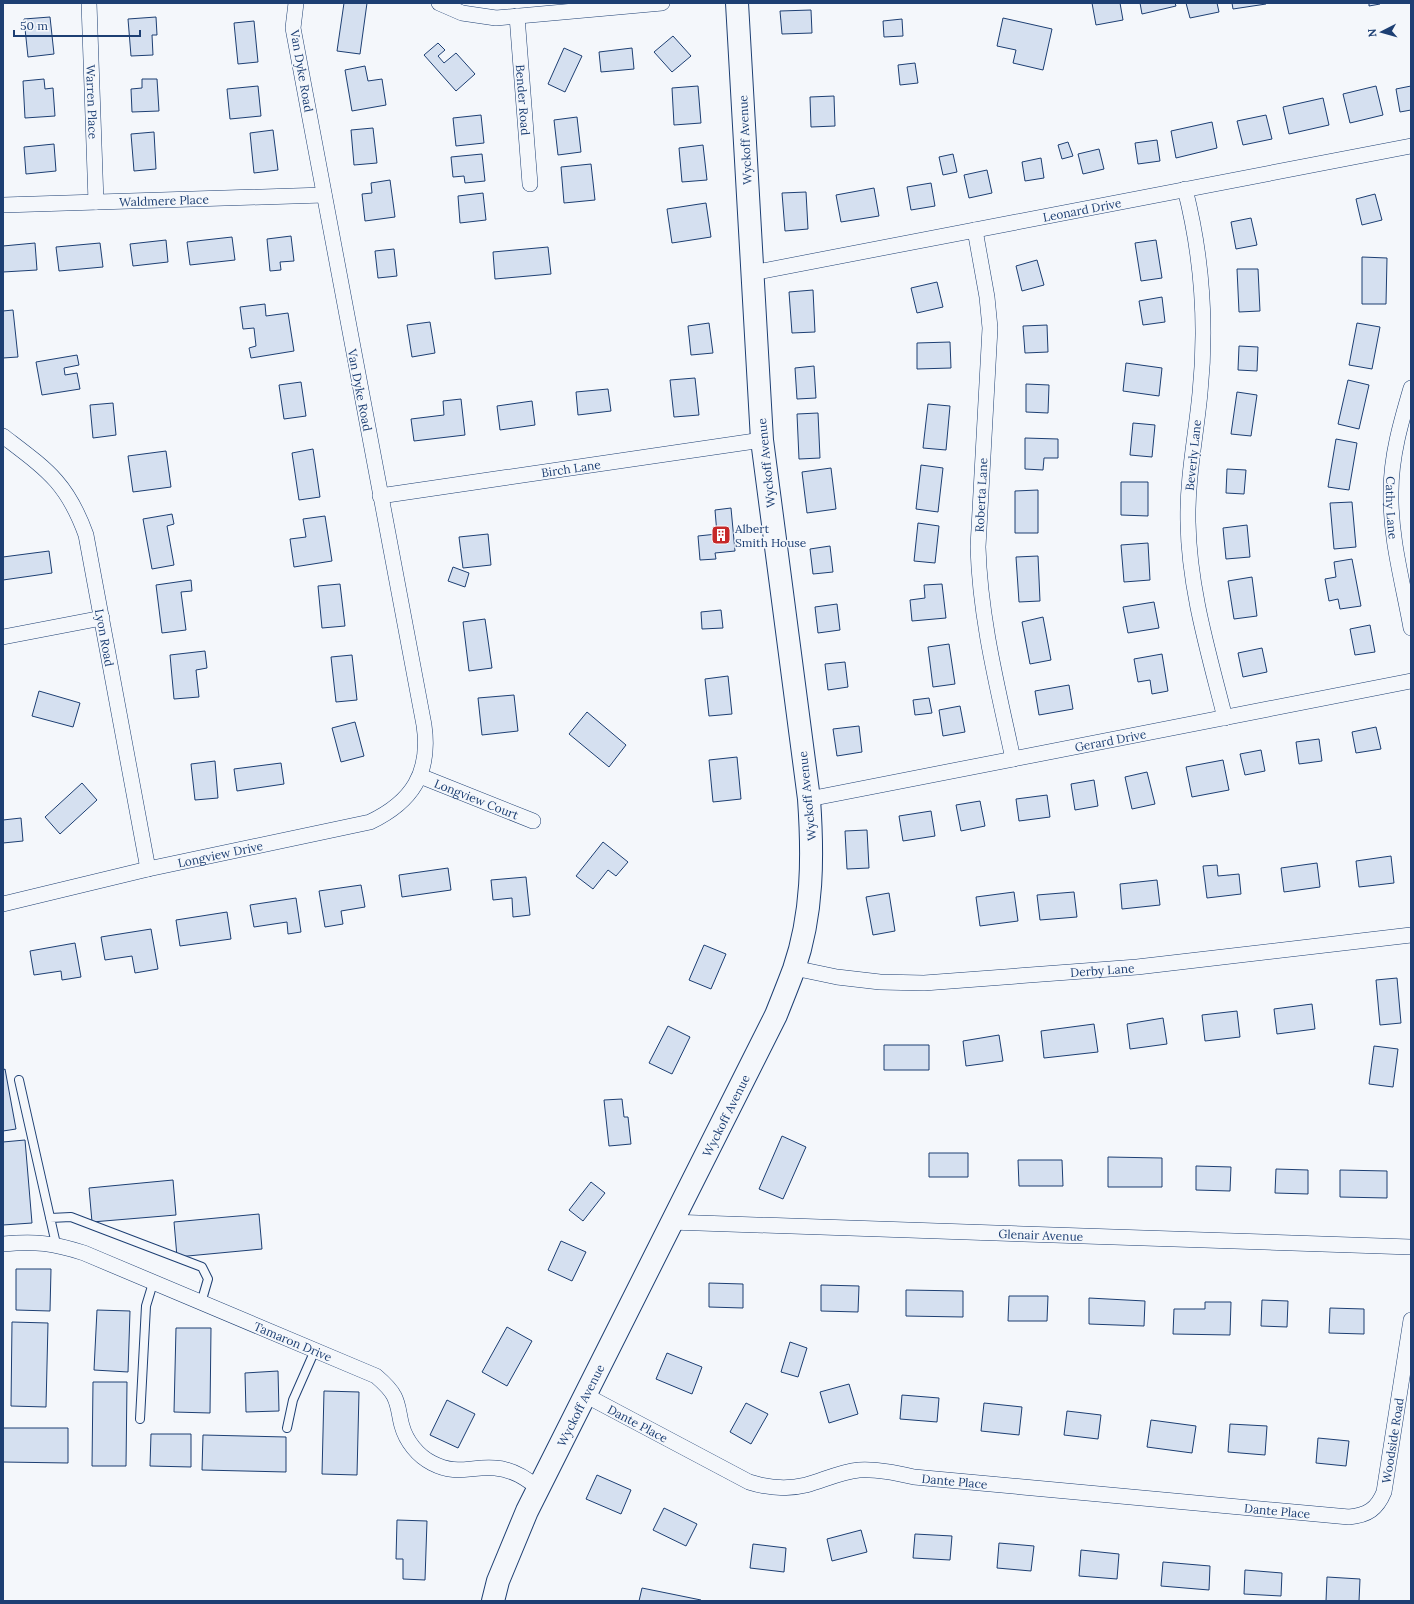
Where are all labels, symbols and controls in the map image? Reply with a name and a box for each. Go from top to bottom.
scale bar [14,12,140,38]
north arrow [1362,12,1402,52]
text: 50 m [20,18,48,33]
street label: Van Dyke Road [287,28,317,113]
text: N [1365,28,1379,38]
street label: Warren Place [84,64,101,140]
street label: Bender Road [513,64,534,136]
street label: Wyckoff Avenue [735,94,755,185]
street label: Waldmere Place [119,191,209,209]
street label: Leonard Drive [1042,194,1123,224]
street label: Van Dyke Road [345,347,375,432]
street label: Wyckoff Avenue [754,417,778,508]
street label: Beverly Lane [1182,418,1204,491]
street label: Birch Lane [540,456,602,480]
street label: Roberta Lane [972,457,990,533]
street label: Cathy Lane [1383,476,1402,541]
place label: Albert Smith House [734,521,807,550]
building icon: Albert Smith House [710,524,732,546]
street label: Lyon Road [92,607,118,667]
street label: Gerard Drive [1073,726,1148,754]
street label: Wyckoff Avenue [795,750,819,841]
street label: Longview Court [432,775,521,822]
street label: Longview Drive [176,837,265,870]
street label: Derby Lane [1070,960,1135,979]
street label: Wyckoff Avenue [699,1071,753,1159]
street label: Glenair Avenue [998,1226,1084,1243]
street label: Tamaron Drive [252,1318,335,1364]
street label: Wyckoff Avenue [553,1361,607,1449]
street label: Woodside Road [1378,1397,1406,1484]
street label: Dante Place [605,1401,671,1445]
street label: Dante Place [921,1470,989,1491]
street label: Dante Place [1244,1500,1311,1521]

